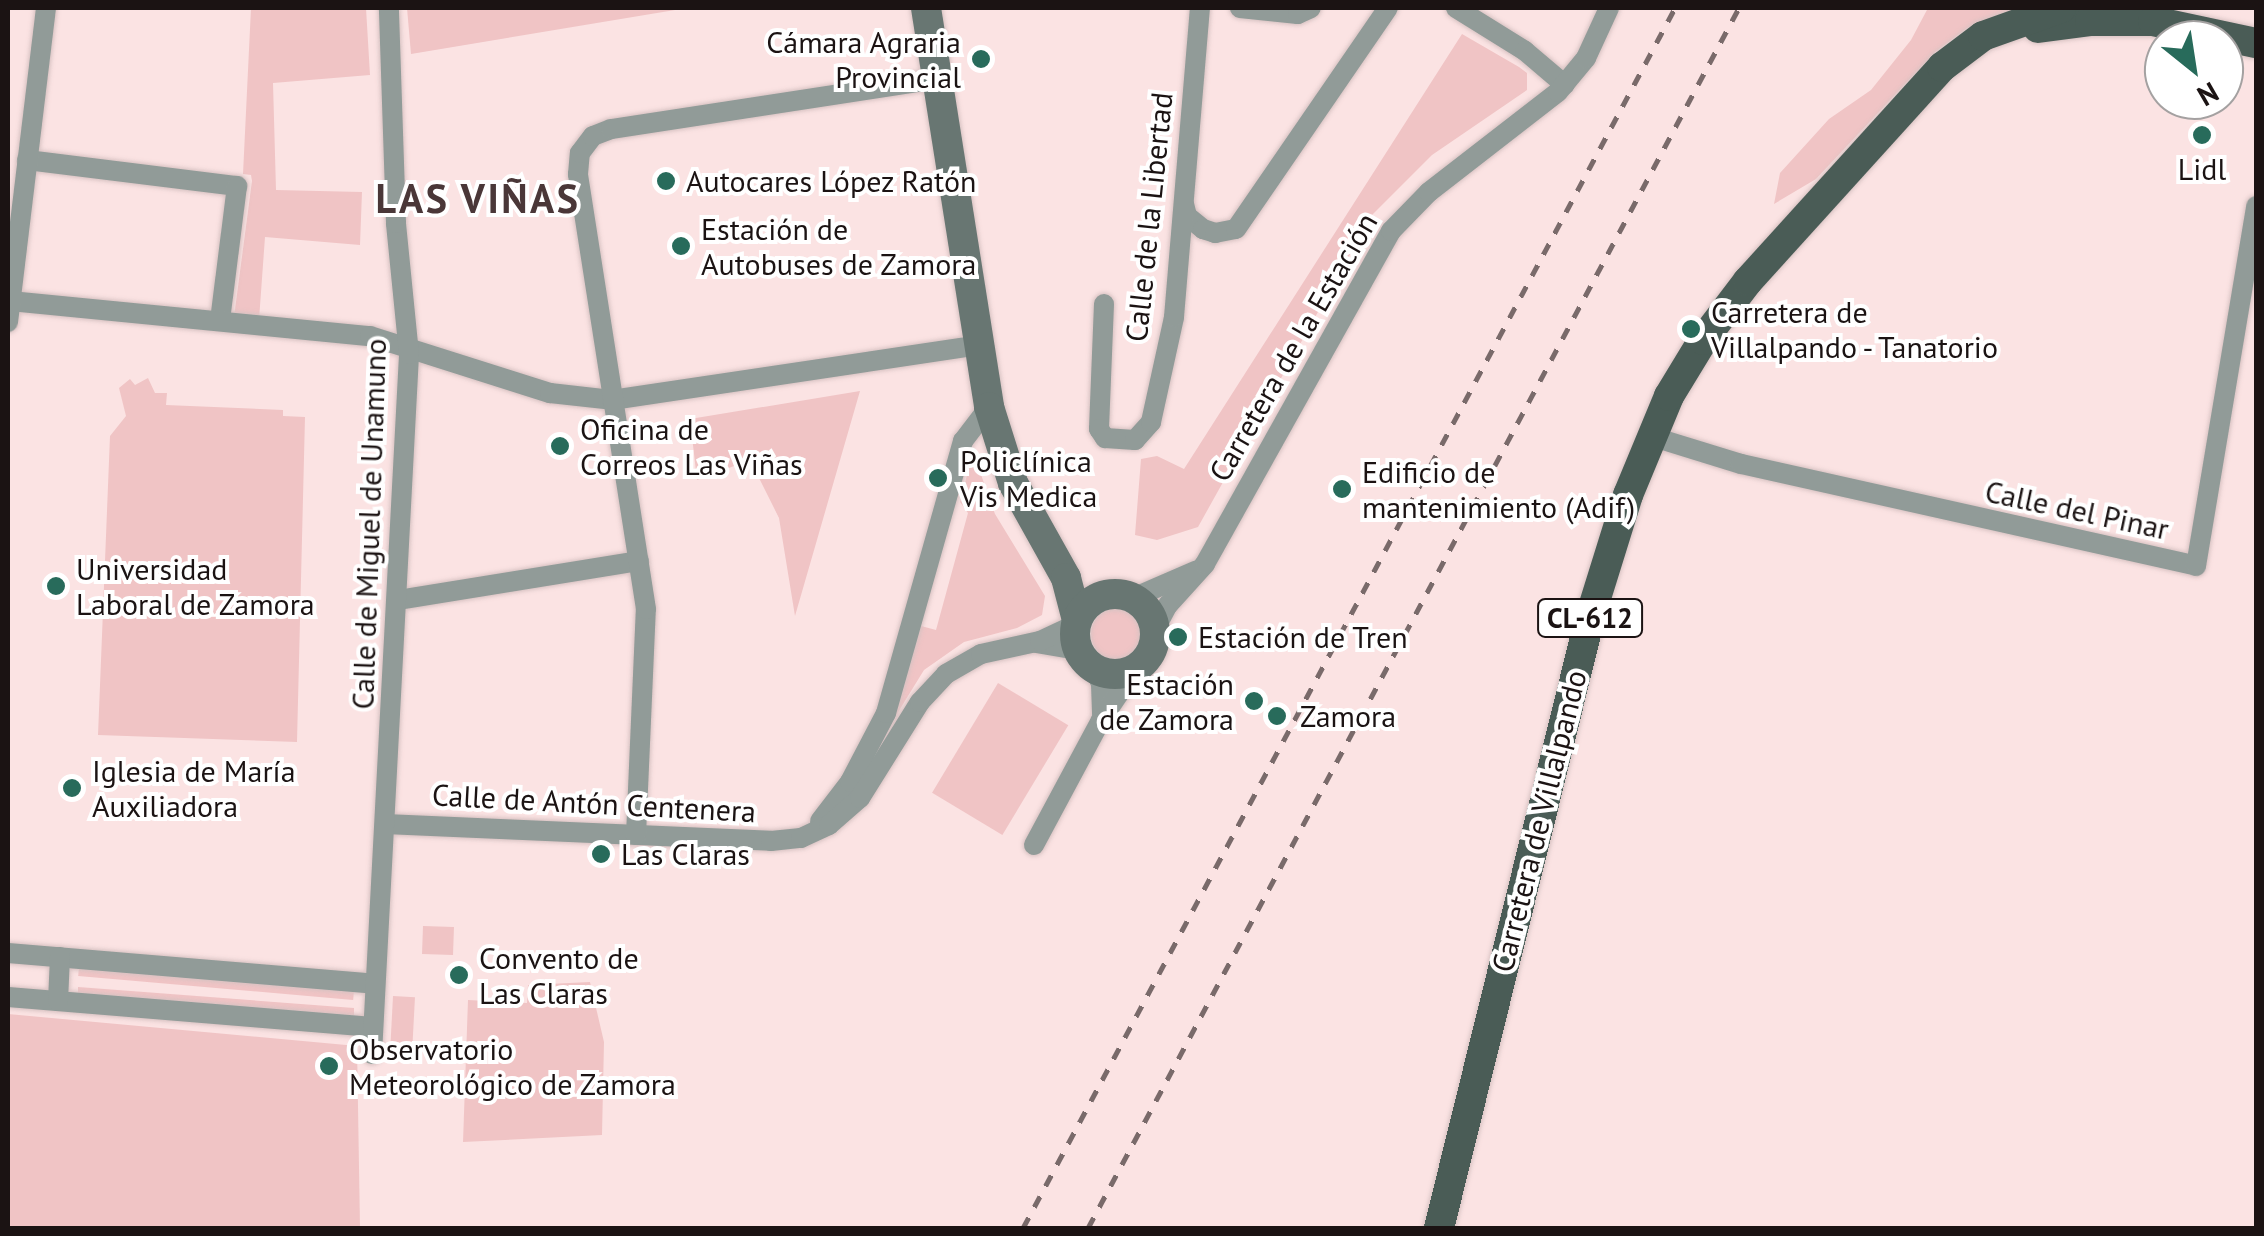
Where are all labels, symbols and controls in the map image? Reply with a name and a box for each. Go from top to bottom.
north arrow [2144,20,2244,120]
place label: Cámara Agraria Provincial [765,24,961,94]
marker: Cámara Agraria Provincial [970,48,992,70]
text: N [2191,74,2225,115]
street label: Calle de la Libertad [1118,91,1180,343]
marker: Lidl [2191,124,2213,146]
place label: Lidl [2178,151,2226,187]
place label: Autocares López Ratón [686,163,977,199]
marker: Autocares López Ratón [655,170,677,192]
district label: LAS VIÑAS [375,174,581,222]
street label: Carretera de la Estación [1201,206,1385,488]
place label: Estación de Autobuses de Zamora [701,211,977,282]
marker: Estación de Autobuses de Zamora [670,235,692,257]
place label: Carretera de Villalpando - Tanatorio [1711,294,2004,364]
marker: Carretera de Villalpando - Tanatorio [1680,318,1702,340]
street label: Calle de Miguel de Unamuno [345,338,393,710]
place label: Oficina de Correos Las Viñas [580,411,804,482]
marker: Oficina de Correos Las Viñas [549,435,571,457]
place label: Policlínica Vis Medica [960,443,1097,514]
place label: Edificio de mantenimiento (Adif) [1362,454,1635,524]
marker: Policlínica Vis Medica [925,465,951,491]
street label: Calle del Pinar [1982,473,2172,547]
marker: Edificio de mantenimiento (Adif) [1331,478,1353,500]
place label: Universidad Laboral de Zamora [76,551,315,622]
marker: Universidad Laboral de Zamora [45,575,67,597]
road number: CL-612 [1535,595,1645,641]
place label: Estación de Tren [1198,619,1409,655]
marker: Estación de Tren [1167,626,1189,648]
place label: Estación de Zamora [1099,666,1234,736]
street label: Carretera de Villalpando [1484,666,1594,976]
marker: Estación de Zamora [1243,690,1265,712]
place label: Zamora [1300,698,1396,734]
marker: Zamora [1264,703,1290,729]
place label: Iglesia de María Auxiliadora [92,753,296,824]
marker: Iglesia de María Auxiliadora [61,777,83,799]
street label: Calle de Antón Centenera [431,777,757,829]
place label: Las Claras [621,836,750,872]
marker: Las Claras [590,843,612,865]
place label: Convento de Las Claras [479,940,639,1010]
marker: Convento de Las Claras [448,964,470,986]
place label: Observatorio Meteorológico de Zamora [349,1031,676,1102]
marker: Observatorio Meteorológico de Zamora [318,1055,340,1077]

